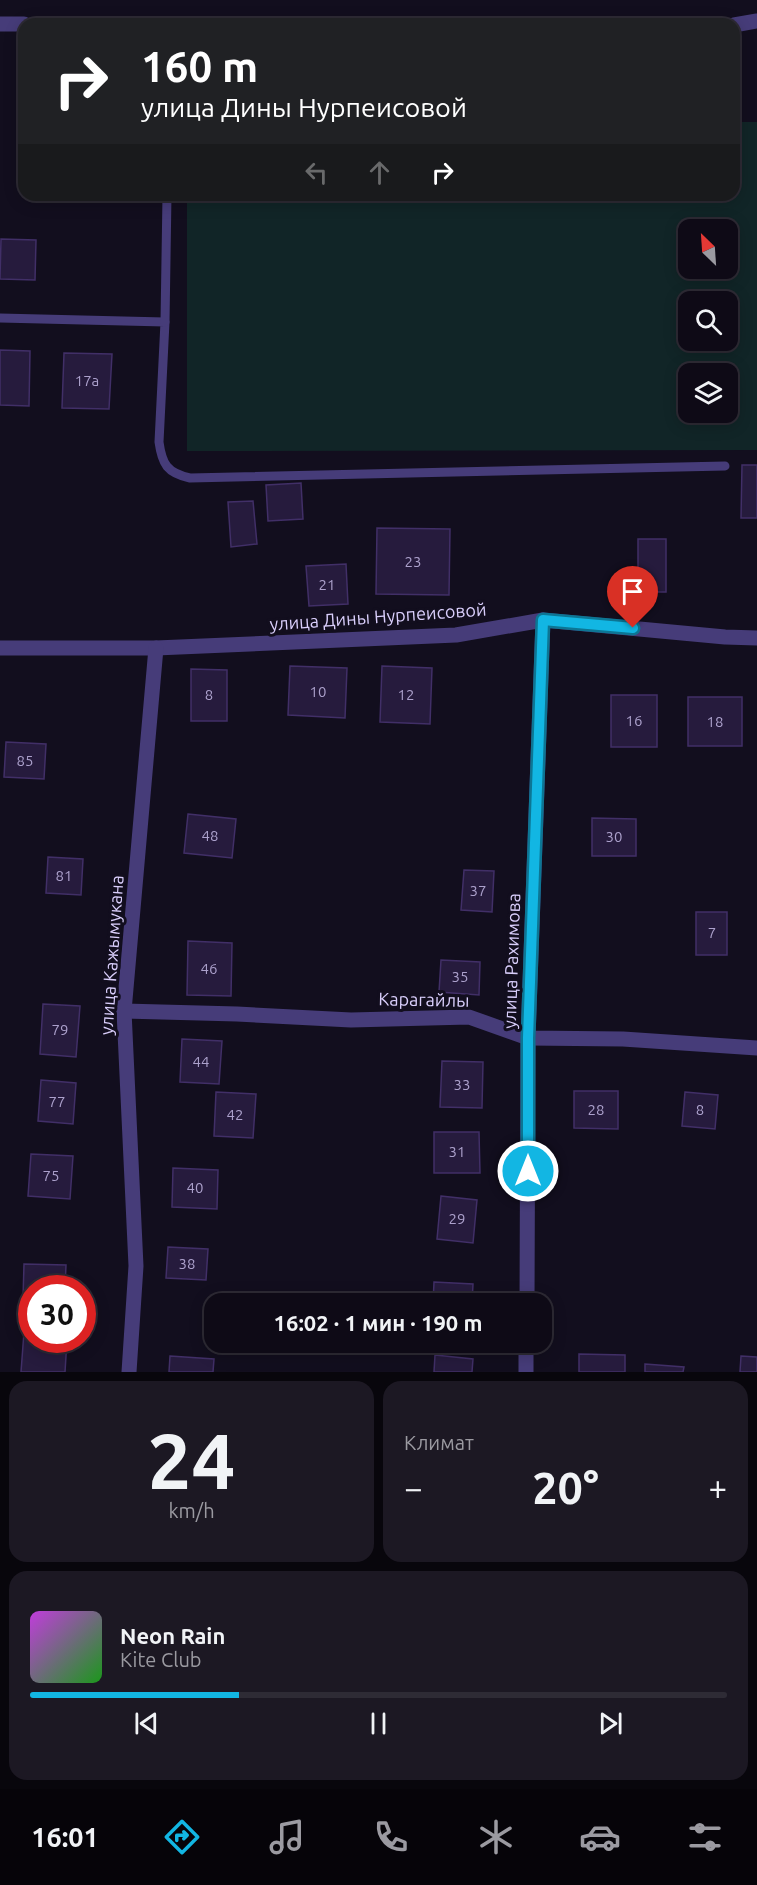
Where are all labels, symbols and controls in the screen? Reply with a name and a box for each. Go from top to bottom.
icon: right [42,42,120,120]
text: 160 m [141,43,258,90]
text: улица Дины Нурпеисовой [141,92,467,122]
icon: left [300,156,333,189]
icon: ahead [363,156,396,189]
icon: right [426,156,459,189]
north arrow [678,219,738,279]
map controls [678,219,738,423]
button: search [678,291,738,351]
button: layers [678,363,738,423]
house number: 17а [75,372,99,389]
house number: 23 [405,553,421,570]
pin [607,566,658,628]
icon: arrive [616,575,649,608]
house number: 21 [319,576,335,593]
street label: улица Дины Нурпеисовой [269,598,487,634]
house number: 10 [310,683,326,700]
house number: 8 [205,686,213,703]
house number: 12 [398,686,414,703]
house number: 16 [626,712,642,729]
house number: 18 [707,713,723,730]
house number: 85 [17,752,33,769]
house number: 48 [202,827,218,844]
house number: 30 [606,828,622,845]
house number: 81 [56,867,72,884]
street label: улица Кажымукана [95,874,127,1036]
house number: 37 [470,882,486,899]
street label: улица Рахимова [499,893,523,1029]
house number: 7 [708,924,716,941]
house number: 46 [201,960,217,977]
house number: 35 [452,968,468,985]
street label: Карагайлы [378,988,470,1010]
house number: 79 [52,1021,68,1038]
house number: 44 [193,1053,209,1070]
house number: 33 [454,1076,470,1093]
house number: 77 [49,1093,65,1110]
house number: 28 [588,1101,604,1118]
house number: 8 [696,1101,704,1118]
house number: 42 [227,1106,243,1123]
position arrow [496,1139,560,1203]
house number: 31 [449,1143,465,1160]
house number: 75 [43,1167,59,1184]
house number: 40 [187,1179,203,1196]
house number: 29 [449,1210,465,1227]
house number: 38 [179,1255,195,1272]
speed limit sign: 30 [18,1275,96,1353]
text: 16:02 · 1 мин · 190 m [274,1310,482,1335]
text: 24 [148,1416,235,1504]
text: Климат [404,1431,474,1454]
text: 20° [532,1462,599,1513]
text: − [404,1469,423,1506]
text: + [708,1469,727,1506]
text: km/h [168,1499,215,1522]
text: Neon Rain [120,1623,225,1648]
text: Kite Club [120,1648,202,1671]
icon: previous [130,1707,163,1740]
icon: pause [362,1707,395,1740]
icon: next [594,1707,627,1740]
icon: directions [161,1816,203,1858]
icon: music [266,1816,308,1858]
icon: phone [370,1816,412,1858]
icon: climate [475,1816,517,1858]
icon: car [579,1816,621,1858]
icon: filters [684,1816,726,1858]
text: 16:01 [31,1822,99,1852]

